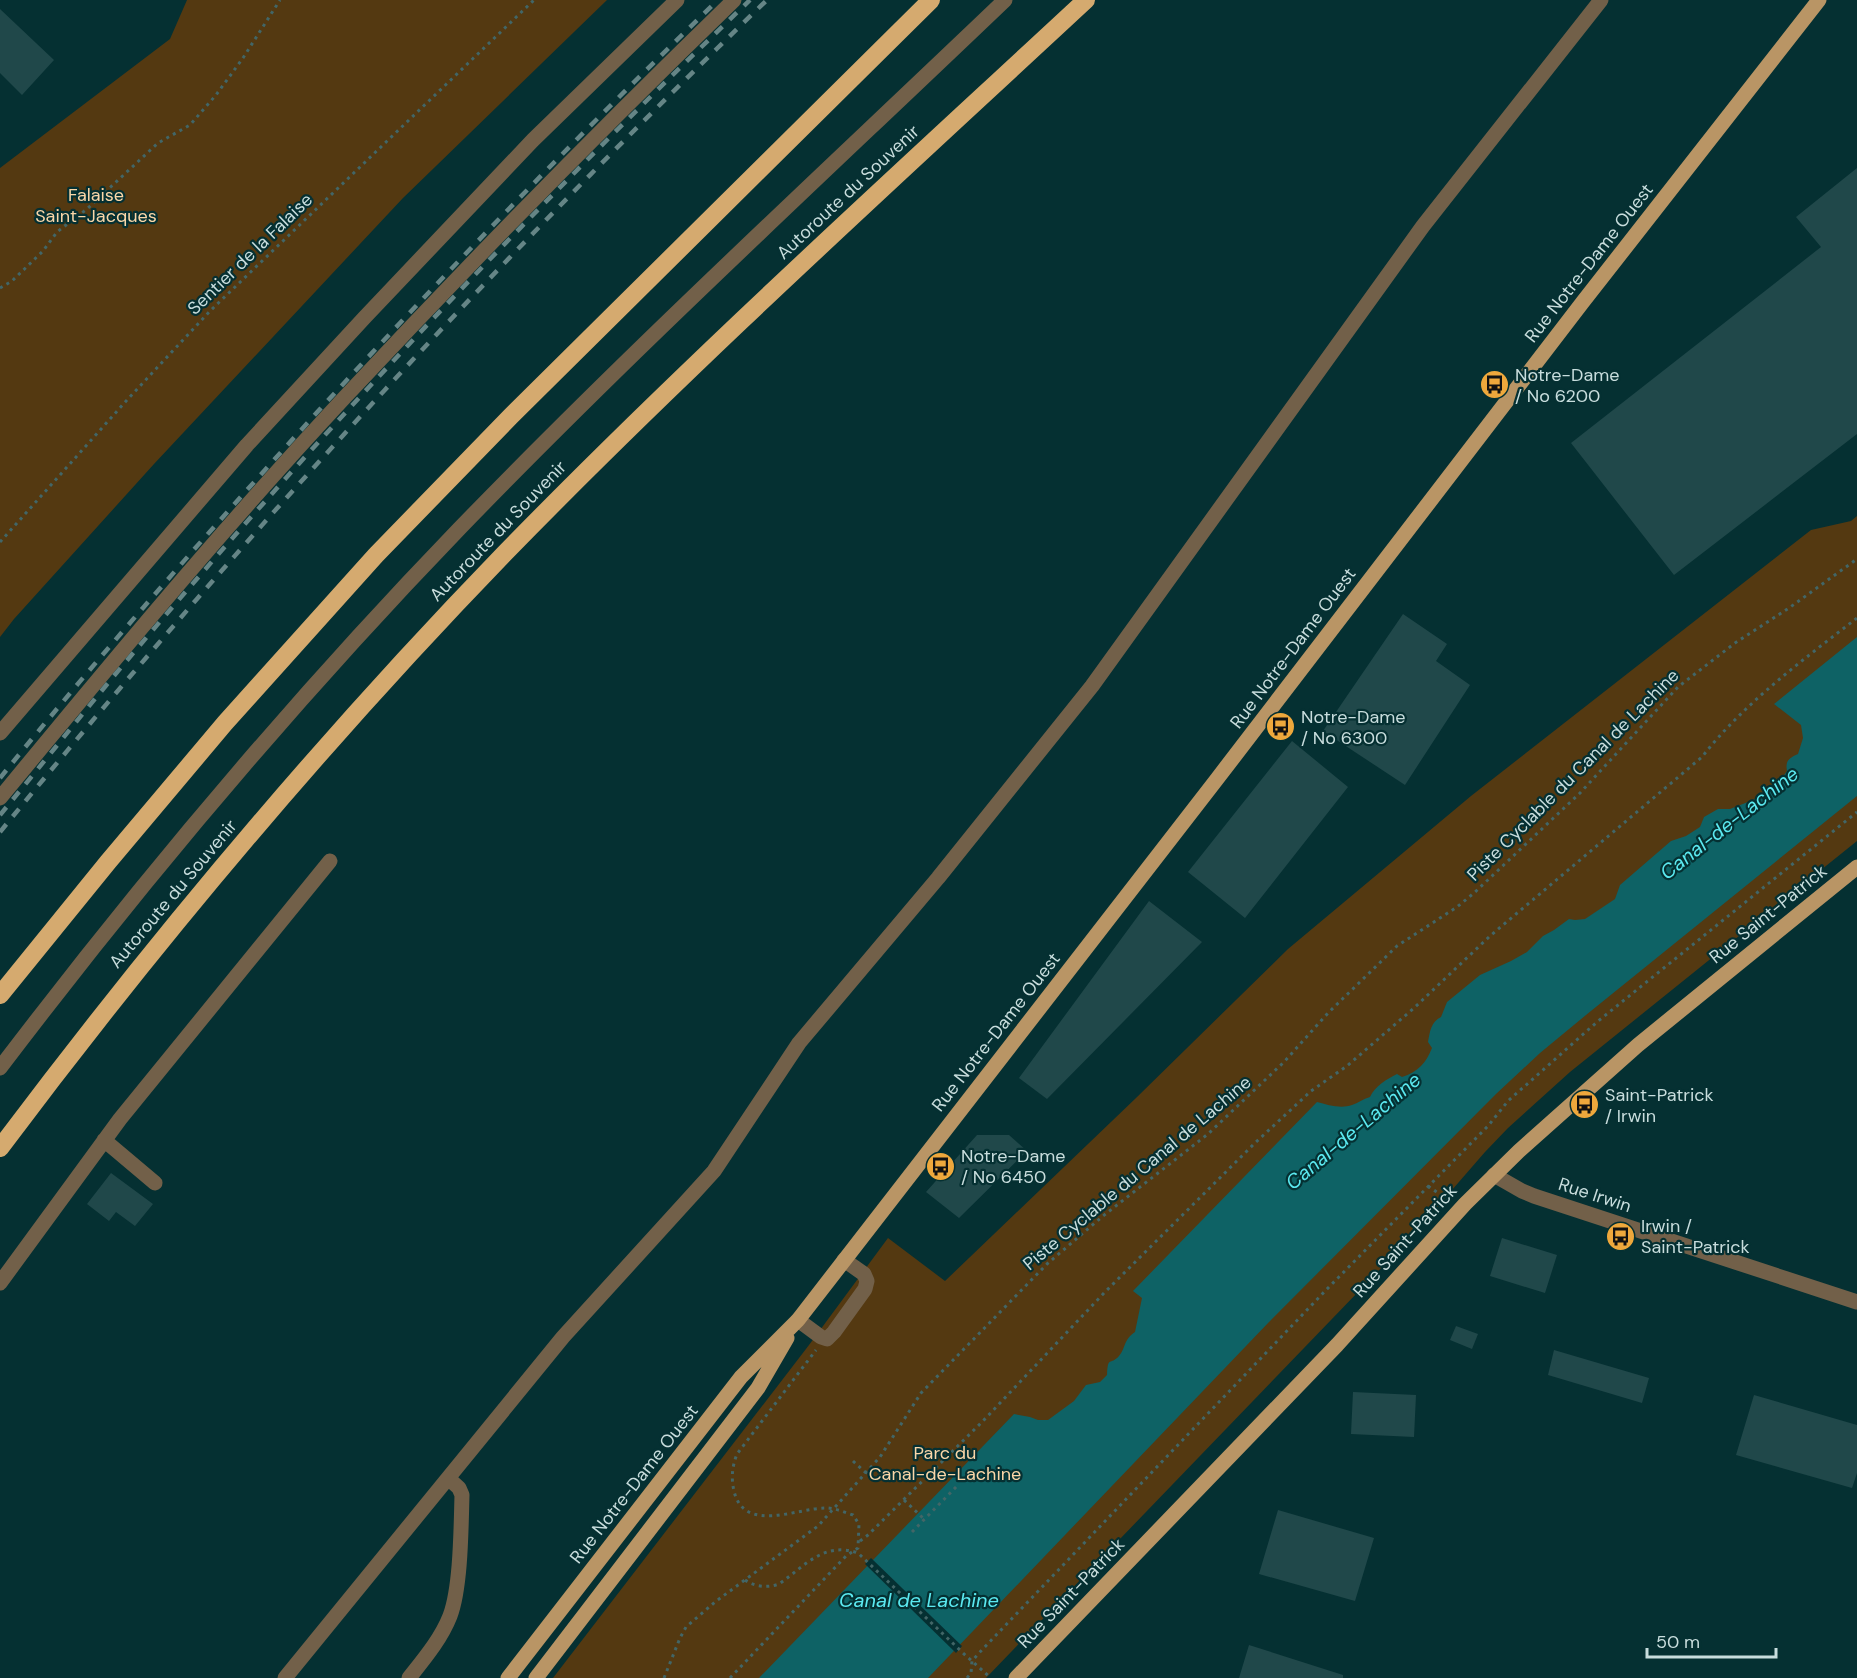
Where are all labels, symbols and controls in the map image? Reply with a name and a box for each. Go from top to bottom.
street label: Autoroute du Souvenir [771,119,925,265]
street label: Rue Notre-Dame Ouest [1519,179,1659,347]
park label: Falaise Saint-Jacques [35,183,157,228]
street label: Sentier de la Falaise [182,188,318,320]
place label: Notre-Dame / No 6200 [1515,363,1620,408]
bus stop icon: Notre-Dame / No 6200 [1478,369,1510,401]
street label: Autoroute du Souvenir [424,455,572,607]
street label: Rue Notre-Dame Ouest [1225,563,1361,733]
street label: Piste Cyclable du Canal de Lachine [1462,664,1684,886]
place label: Notre-Dame / No 6300 [1301,705,1406,750]
bus stop icon: Notre-Dame / No 6300 [1264,711,1296,743]
water label: Canal-de-Lachine [1654,761,1804,885]
street label: Autoroute du Souvenir [104,814,243,973]
street label: Rue Saint-Patrick [1704,859,1832,969]
street label: Rue Notre-Dame Ouest [926,948,1066,1116]
water label: Canal-de-Lachine [1280,1067,1426,1195]
street label: Piste Cyclable du Canal de Lachine [1018,1070,1256,1276]
place label: Saint-Patrick / Irwin [1605,1083,1714,1128]
bus stop icon: Saint-Patrick / Irwin [1568,1089,1600,1121]
place label: Notre-Dame / No 6450 [961,1144,1066,1189]
bus stop icon: Notre-Dame / No 6450 [924,1150,956,1182]
street label: Rue Irwin [1555,1172,1635,1218]
street label: Rue Saint-Patrick [1348,1179,1462,1303]
place label: Irwin / Saint-Patrick [1641,1214,1750,1259]
bus stop icon: Irwin / Saint-Patrick [1604,1220,1636,1252]
street label: Rue Notre-Dame Ouest [564,1400,704,1568]
park label: Parc du Canal-de-Lachine [869,1441,1021,1486]
street label: Rue Saint-Patrick [1012,1533,1130,1653]
water label: Canal de Lachine [839,1587,999,1613]
scale bar [1647,1621,1776,1659]
text: 50 m [1656,1630,1700,1654]

